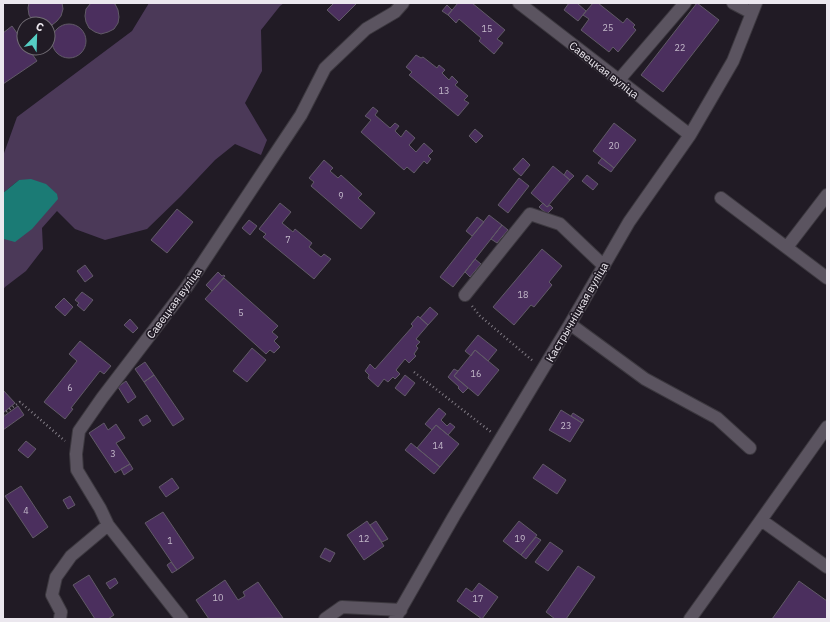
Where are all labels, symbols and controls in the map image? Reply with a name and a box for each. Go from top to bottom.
north arrow [16,16,56,56]
text: С [34,19,46,35]
house number: 25 [603,22,613,33]
house number: 15 [482,23,492,34]
street label: Савецкая вуліца [566,38,642,102]
house number: 22 [675,42,685,53]
house number: 13 [439,85,449,96]
house number: 20 [609,140,619,151]
house number: 9 [338,190,344,201]
house number: 7 [285,234,291,245]
street label: Кастрычніцкая вуліца [543,259,611,364]
street label: Савецкая вуліца [143,265,205,341]
house number: 18 [518,289,528,300]
house number: 5 [238,307,244,318]
house number: 16 [471,368,481,379]
house number: 6 [67,382,73,393]
house number: 23 [561,420,571,431]
house number: 14 [433,440,443,451]
house number: 3 [110,448,116,459]
house number: 4 [23,505,29,516]
house number: 12 [359,533,369,544]
house number: 19 [515,533,525,544]
house number: 1 [167,535,173,546]
house number: 10 [213,592,223,603]
house number: 17 [473,593,483,604]

